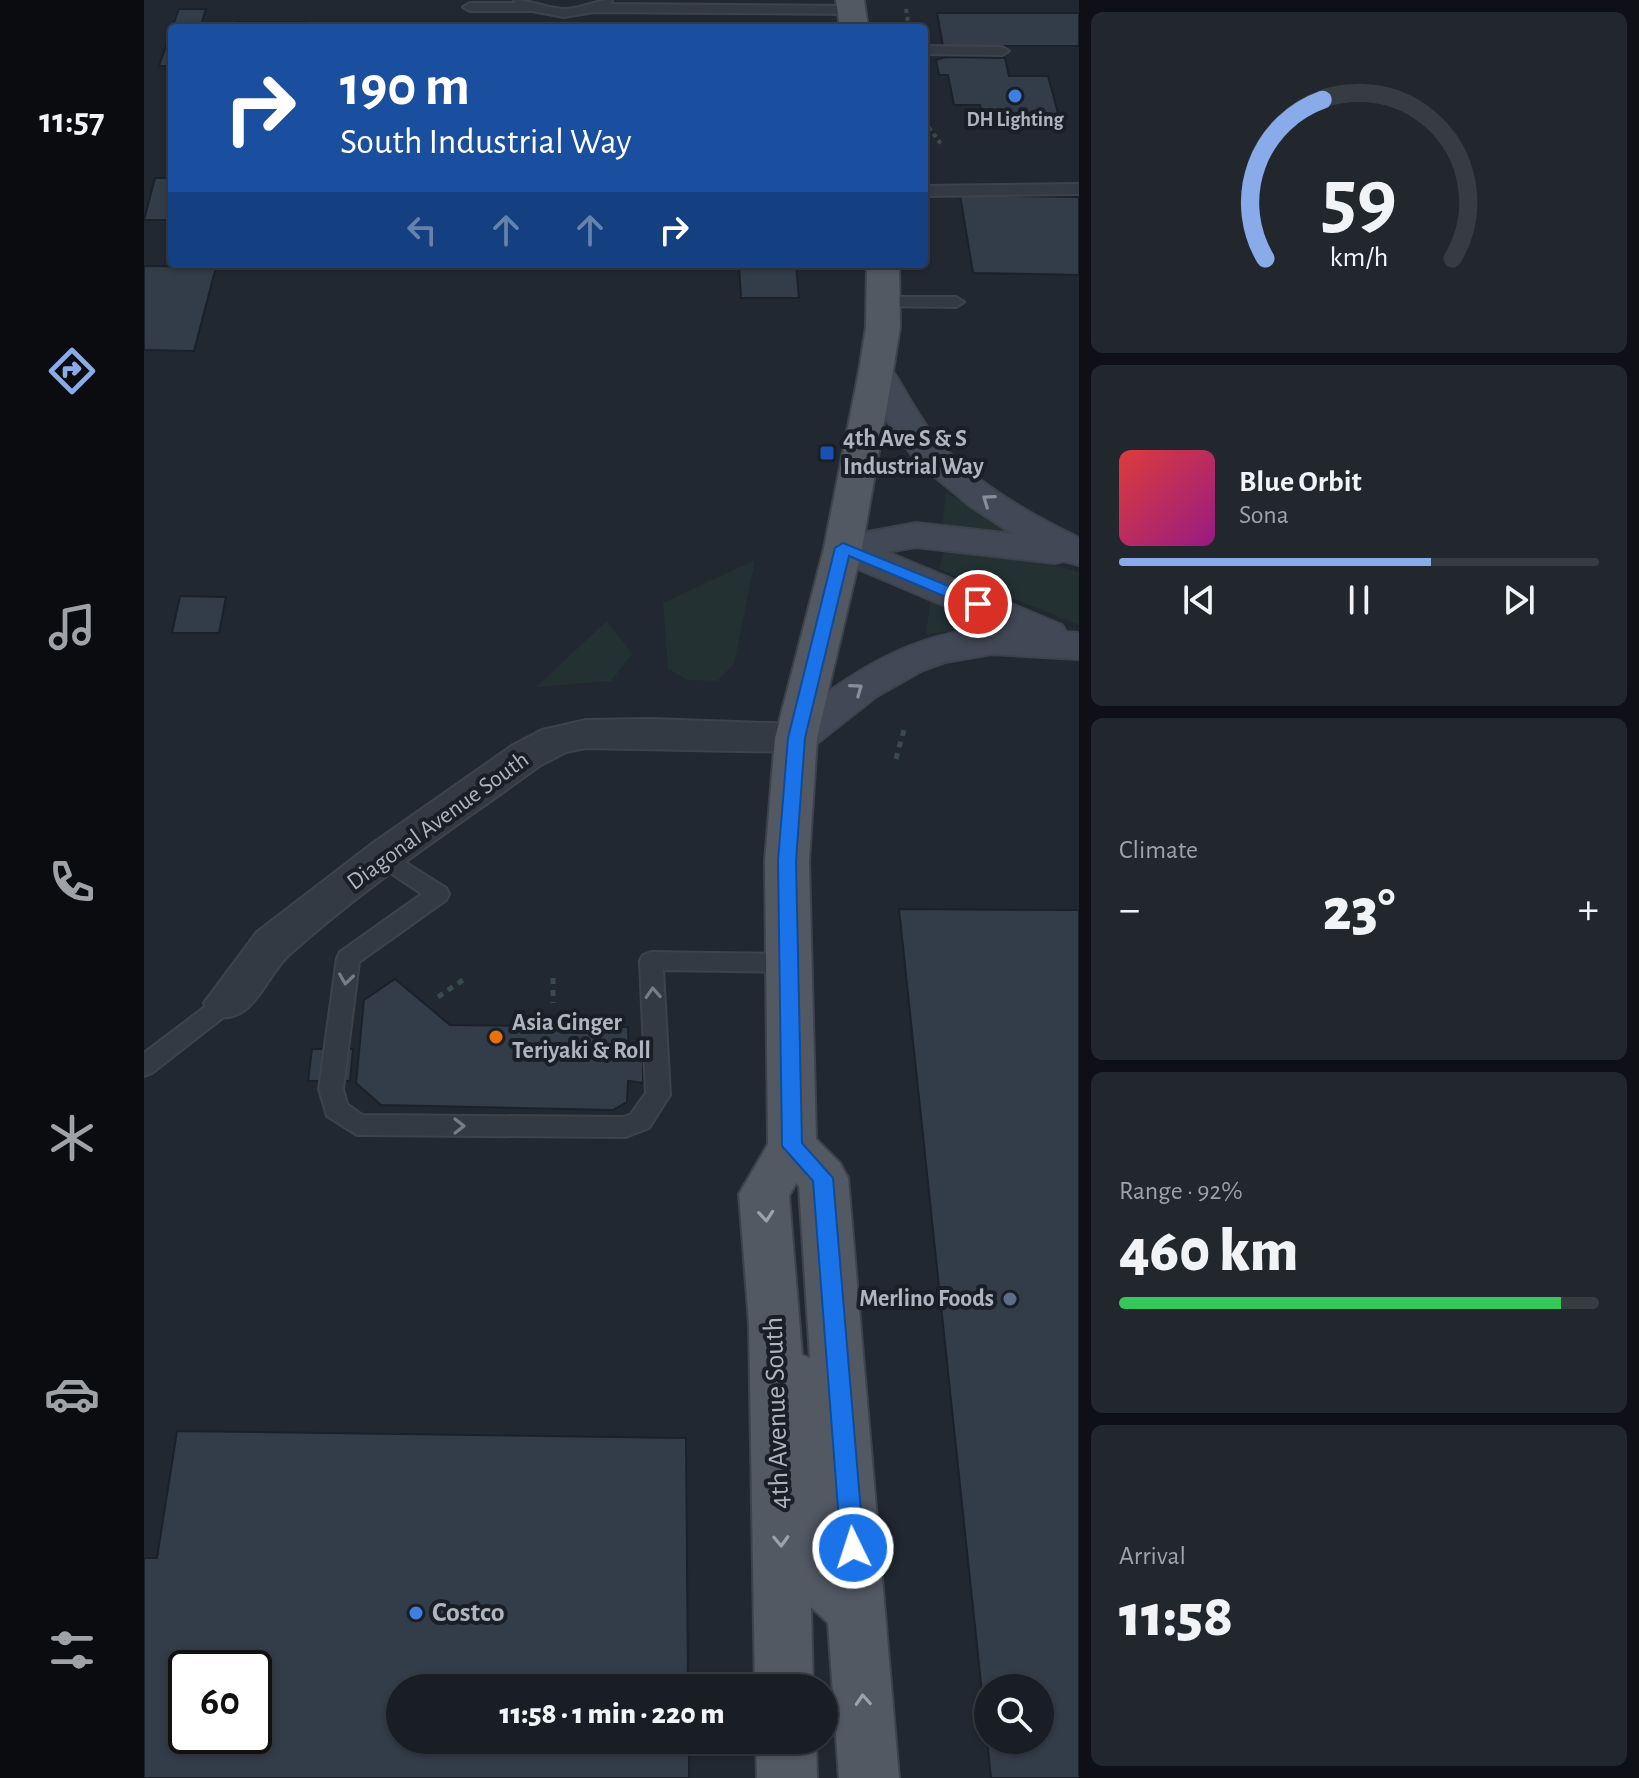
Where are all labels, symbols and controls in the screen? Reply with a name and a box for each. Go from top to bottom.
icon: right [208,56,312,160]
text: 190 m [340,59,470,115]
marker: DH Lighting [1006,87,1024,105]
text: 11:57 [39,103,105,139]
place label: DH Lighting [966,110,1065,130]
text: South Industrial Way [340,124,632,160]
text: 59 [1321,157,1397,241]
icon: left [400,208,444,252]
icon: ahead [484,208,528,252]
icon: ahead [568,208,612,252]
icon: right [652,208,696,252]
text: km/h [1330,243,1388,272]
icon: directions [44,343,100,399]
place label: 4th Ave S & S Industrial Way [843,427,984,479]
marker: 4th Ave S & S Industrial Way [818,444,836,462]
text: Blue Orbit [1239,467,1362,497]
one-way arrow [982,495,996,510]
text: Sona [1239,502,1289,528]
pin [944,570,1012,638]
icon: previous [1177,578,1221,622]
icon: pause [1337,578,1381,622]
icon: next [1497,578,1541,622]
icon: arrive [956,582,1000,626]
icon: music [44,599,100,655]
one-way arrow [848,684,862,699]
street label: Diagonal Avenue South [343,747,533,895]
text: Climate [1119,837,1198,863]
icon: phone [44,854,100,910]
text: 23° [1323,881,1395,941]
text: − [1119,888,1140,932]
text: + [1578,888,1599,932]
one-way arrow [338,972,355,985]
one-way arrow [644,986,661,999]
place label: Asia Ginger Teriyaki & Roll [512,1011,651,1063]
marker: Asia Ginger Teriyaki & Roll [487,1028,505,1046]
icon: climate [44,1110,100,1166]
one-way arrow [453,1117,466,1135]
text: Range · 92% [1119,1178,1243,1204]
one-way arrow [757,1210,774,1223]
text: 460 km [1119,1222,1298,1282]
place label: Merlino Foods [859,1287,994,1311]
marker: Merlino Foods [1001,1290,1019,1308]
street label: 4th Avenue South [760,1317,794,1509]
icon: car [44,1366,100,1422]
position arrow [811,1506,895,1590]
one-way arrow [772,1535,789,1548]
text: Arrival [1119,1543,1186,1569]
text: 11:58 [1119,1587,1233,1647]
place label: Costco [432,1599,505,1627]
marker: Costco [407,1604,425,1622]
icon: filters [44,1622,100,1678]
speed limit sign: 60 [168,1650,272,1754]
map controls [974,1674,1054,1754]
button: search [974,1674,1054,1754]
one-way arrow [855,1693,872,1706]
text: 11:58 · 1 min · 220 m [500,1699,725,1729]

